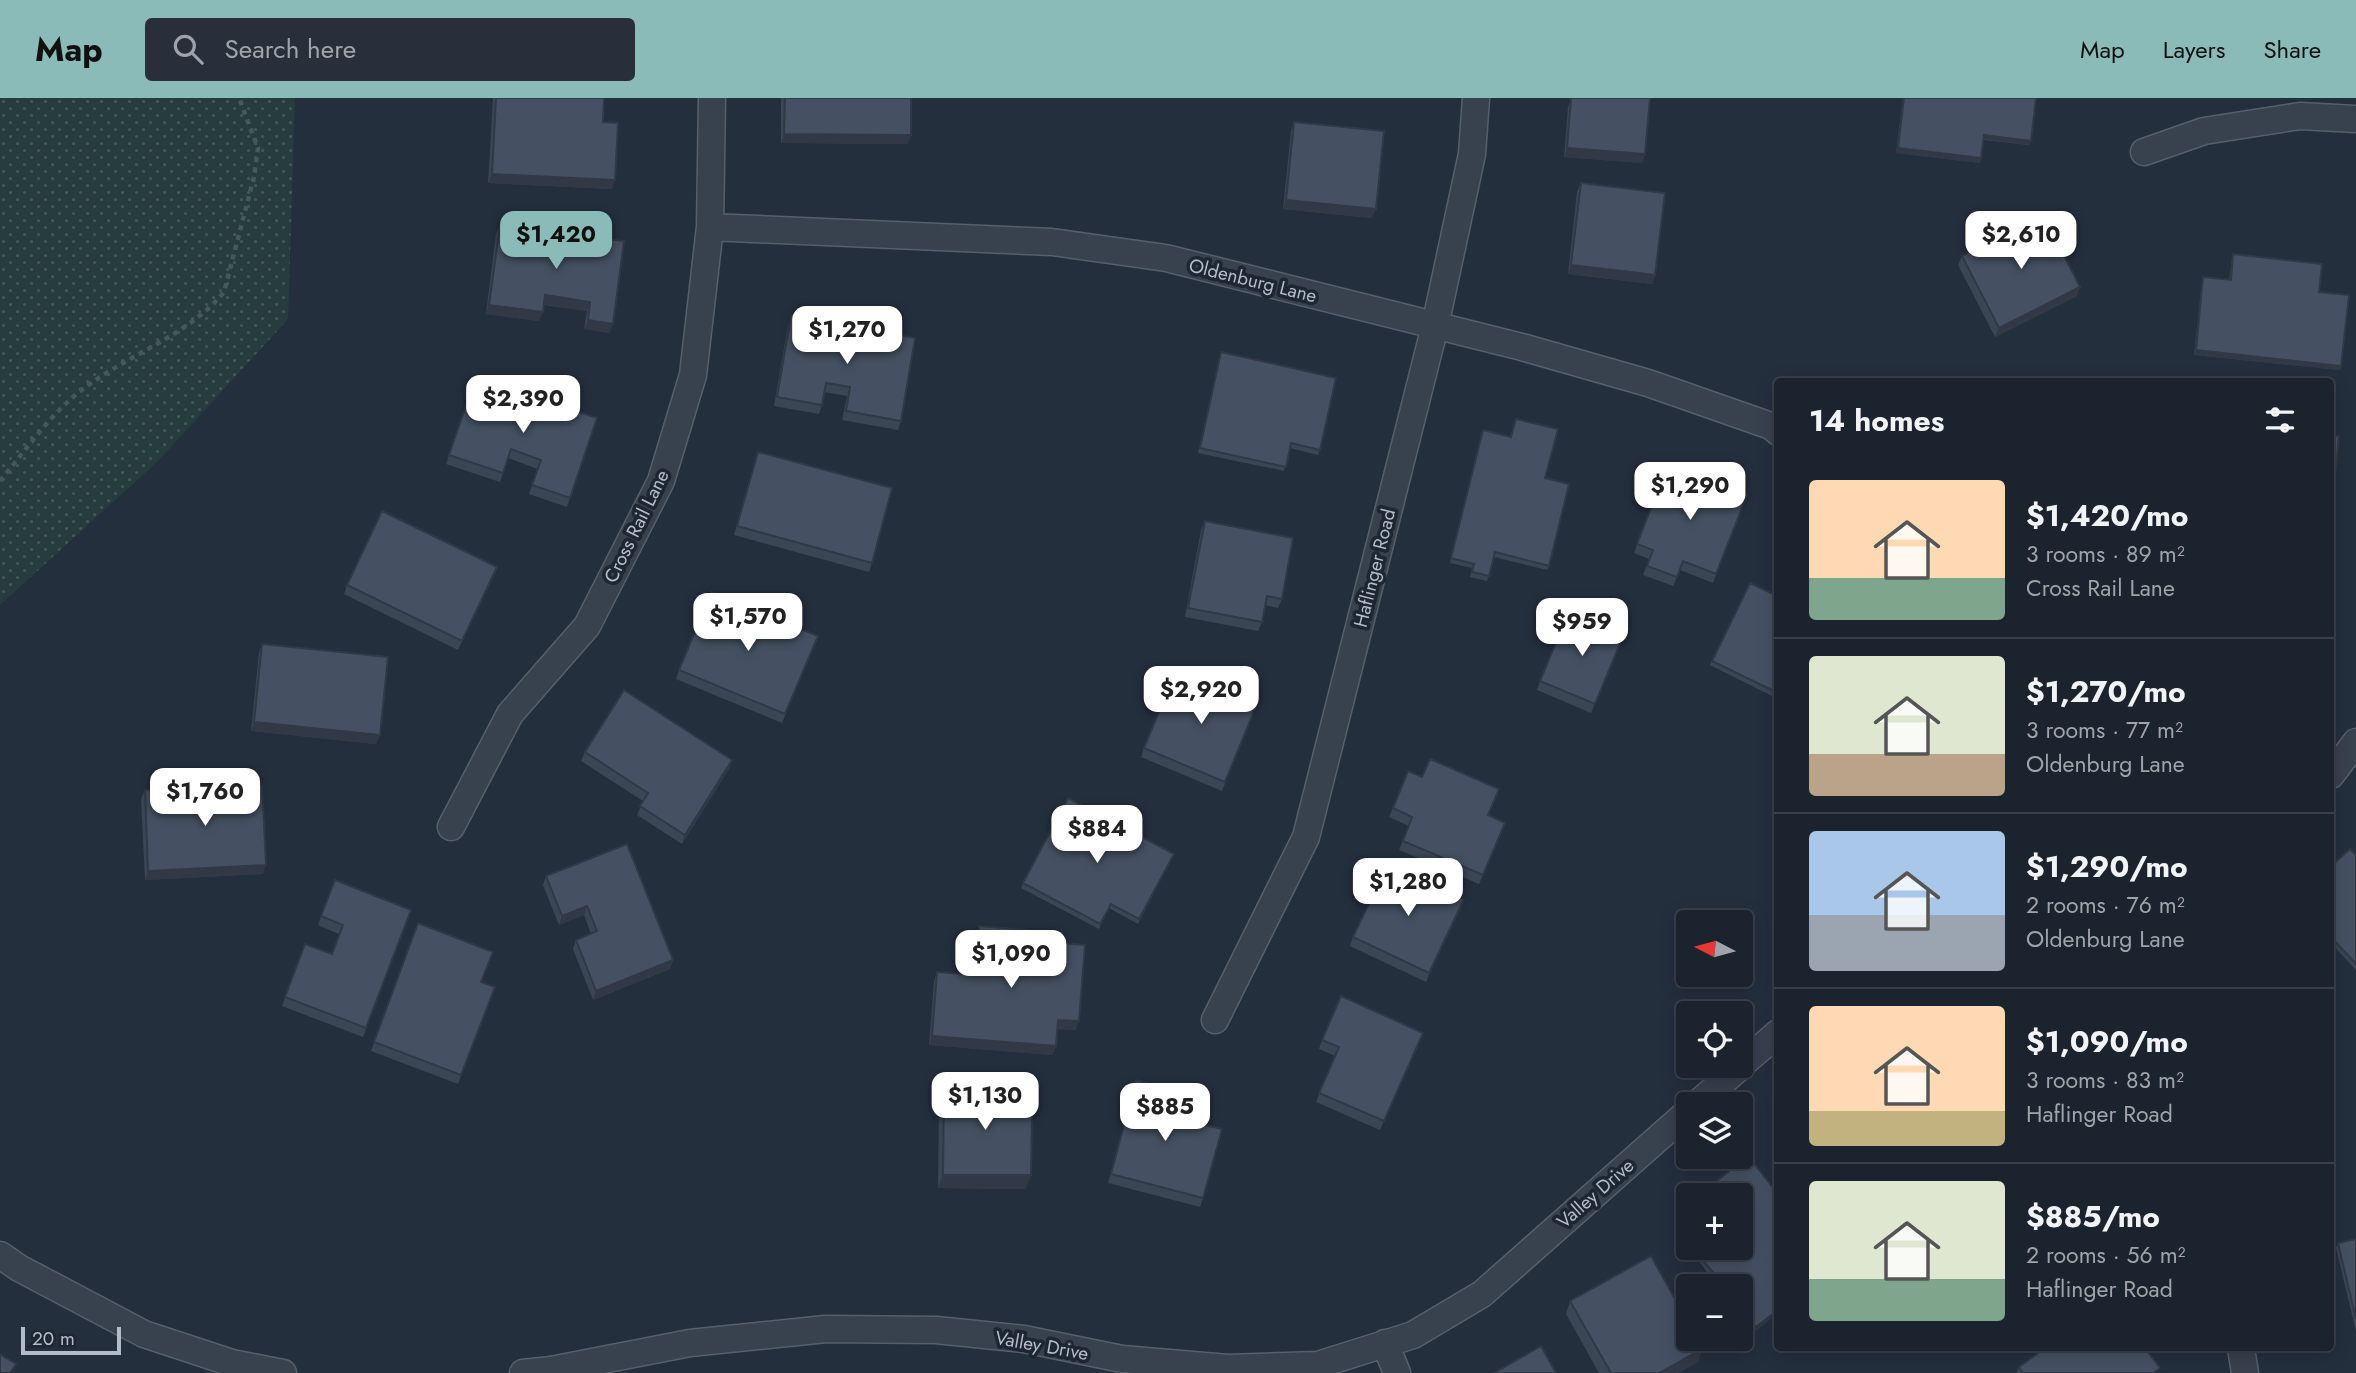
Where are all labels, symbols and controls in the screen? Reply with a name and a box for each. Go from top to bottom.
search box [145,18,635,81]
text: Map [35,26,103,73]
icon: search [169,30,207,68]
text: Search here [225,30,356,68]
text: Map [2080,32,2125,67]
text: Layers [2163,32,2225,67]
text: Share [2263,32,2321,67]
pin: $1,420 [499,212,613,271]
pin: $2,610 [1964,212,2078,271]
text: $1,420 [516,217,596,251]
text: $2,610 [1981,217,2061,251]
street label: Oldenburg Lane [1186,252,1320,309]
pin: $1,270 [790,306,904,366]
text: $1,270 [808,312,886,346]
pin: $2,390 [466,376,580,435]
text: $2,390 [482,381,564,415]
text: 14 homes [1809,399,1944,442]
icon: filters [2261,401,2299,439]
pin: $1,290 [1633,462,1747,522]
street label: Cross Rail Lane [597,465,676,587]
text: $1,290 [1650,468,1730,502]
text: $1,420/mo [2026,494,2189,537]
street label: Haflinger Road [1347,506,1402,630]
icon: home [1865,508,1949,592]
text: 3 rooms · 89 m² [2026,537,2185,571]
text: Cross Rail Lane [2026,571,2175,605]
pin: $1,570 [691,594,805,653]
pin: $959 [1541,598,1623,658]
text: $1,570 [709,599,787,633]
text: $959 [1552,604,1612,638]
pin: $2,920 [1144,666,1258,726]
text: $1,270/mo [2026,670,2186,713]
text: $2,920 [1160,672,1242,706]
icon: home [1865,684,1949,768]
text: 3 rooms · 77 m² [2026,713,2183,747]
text: Oldenburg Lane [2026,747,2185,781]
pin: $1,760 [148,768,262,828]
text: $1,760 [166,774,244,808]
pin: $884 [1056,806,1138,865]
text: $884 [1067,811,1127,845]
text: $1,290/mo [2026,845,2188,888]
pin: $1,280 [1351,858,1465,918]
icon: home [1865,859,1949,943]
text: $1,280 [1369,864,1447,898]
text: 2 rooms · 76 m² [2026,888,2185,922]
north arrow [1676,910,1754,987]
map controls [1676,910,1753,1351]
text: Oldenburg Lane [2026,922,2185,956]
pin: $1,090 [954,930,1068,990]
text: $1,090 [971,936,1051,970]
button: locate [1676,1001,1753,1078]
text: $1,090/mo [2026,1020,2188,1063]
icon: home [1865,1034,1949,1118]
text: 3 rooms · 83 m² [2026,1063,2184,1097]
pin: $1,130 [928,1072,1042,1132]
text: $1,130 [948,1078,1022,1112]
pin: $885 [1124,1084,1206,1143]
text: $885 [1136,1089,1194,1123]
button: layers [1676,1092,1753,1169]
text: Haflinger Road [2026,1097,2173,1131]
street label: Valley Drive [1551,1152,1640,1235]
button: + [1676,1183,1753,1260]
text: $885/mo [2026,1195,2160,1238]
icon: home [1865,1209,1949,1293]
text: 2 rooms · 56 m² [2026,1238,2186,1272]
text: Haflinger Road [2026,1272,2173,1306]
button: − [1676,1274,1753,1351]
scale bar [21,1324,121,1356]
street label: Valley Drive [993,1324,1091,1367]
text: 20 m [32,1325,75,1352]

